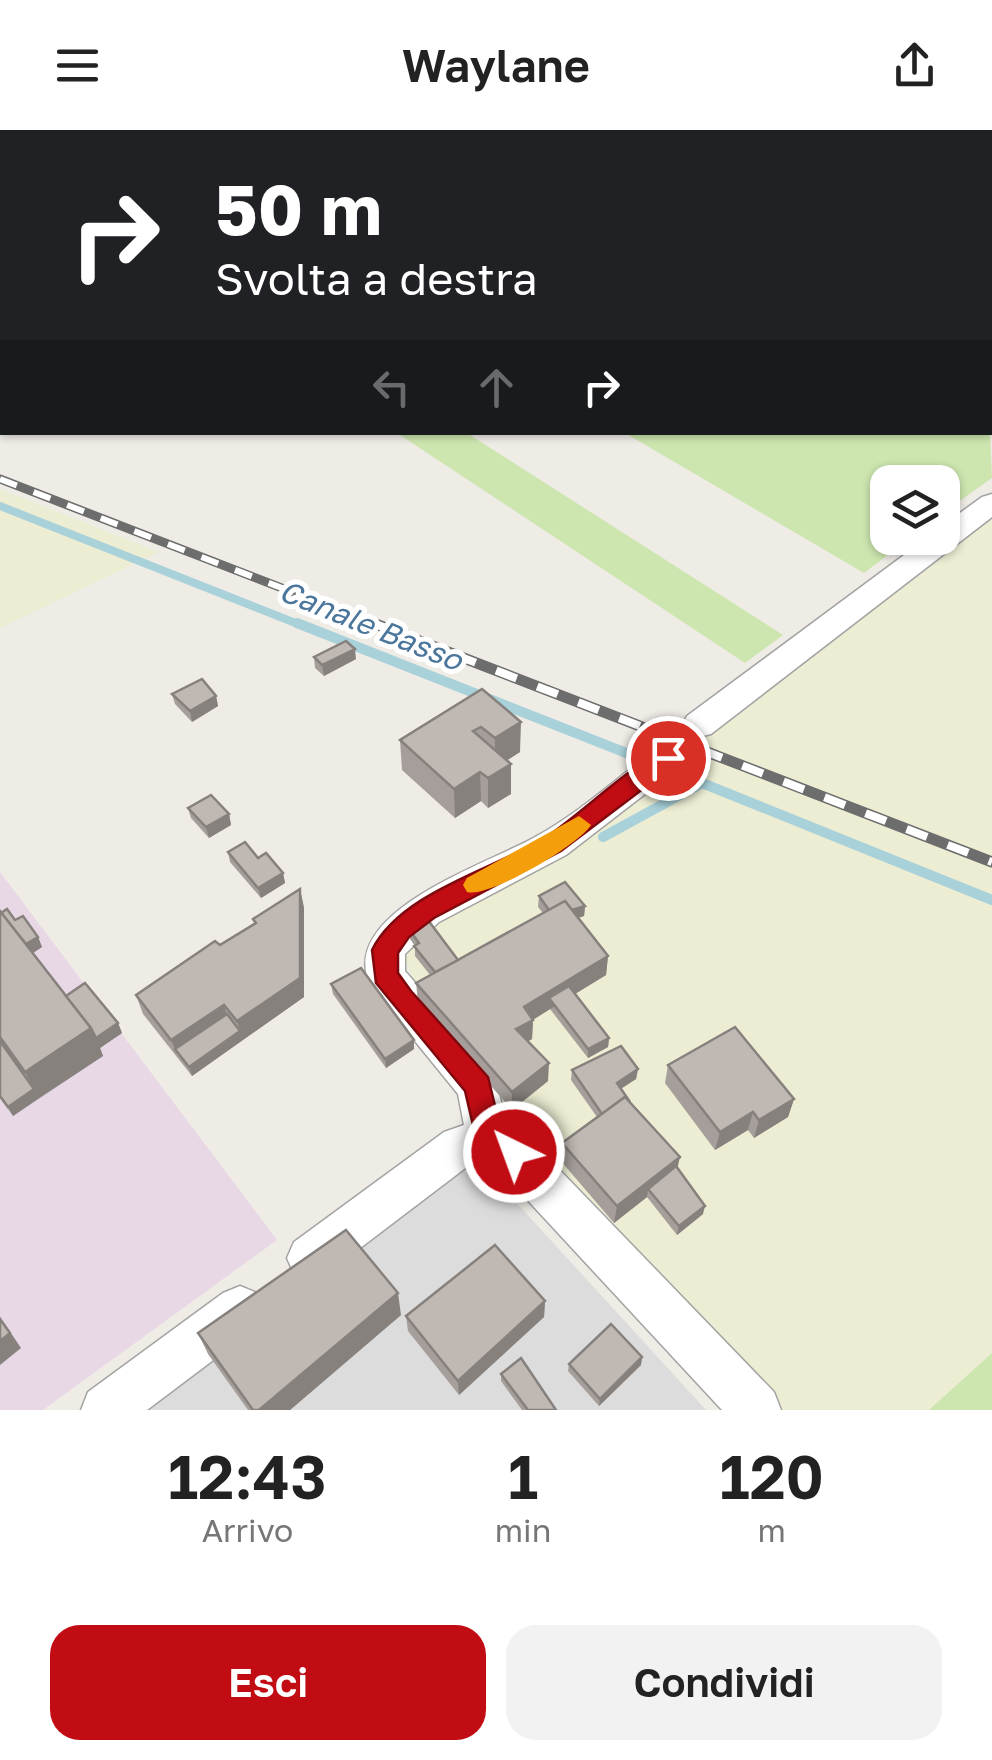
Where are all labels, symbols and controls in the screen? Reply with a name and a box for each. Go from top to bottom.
icon: menu [50,38,105,93]
text: Waylane [402,38,590,92]
icon: share [887,38,942,93]
text: 50 m [215,166,382,250]
icon: right [50,170,180,300]
text: Svolta a destra [215,251,538,305]
icon: left [364,360,419,415]
icon: ahead [469,360,524,415]
icon: right [574,360,629,415]
map controls [870,465,960,555]
button: layers [870,465,960,555]
water label: Canale Basso [274,572,469,679]
pin [626,716,711,801]
icon: arrive [641,731,696,786]
position arrow [462,1100,566,1204]
text: 12:43 [168,1440,327,1512]
text: 1 [508,1440,538,1512]
text: 120 [719,1440,824,1512]
text: Arrivo [202,1511,293,1549]
text: min [495,1511,551,1549]
text: m [758,1511,786,1549]
button: Esci [50,1625,486,1740]
button: Condividi [506,1625,942,1740]

